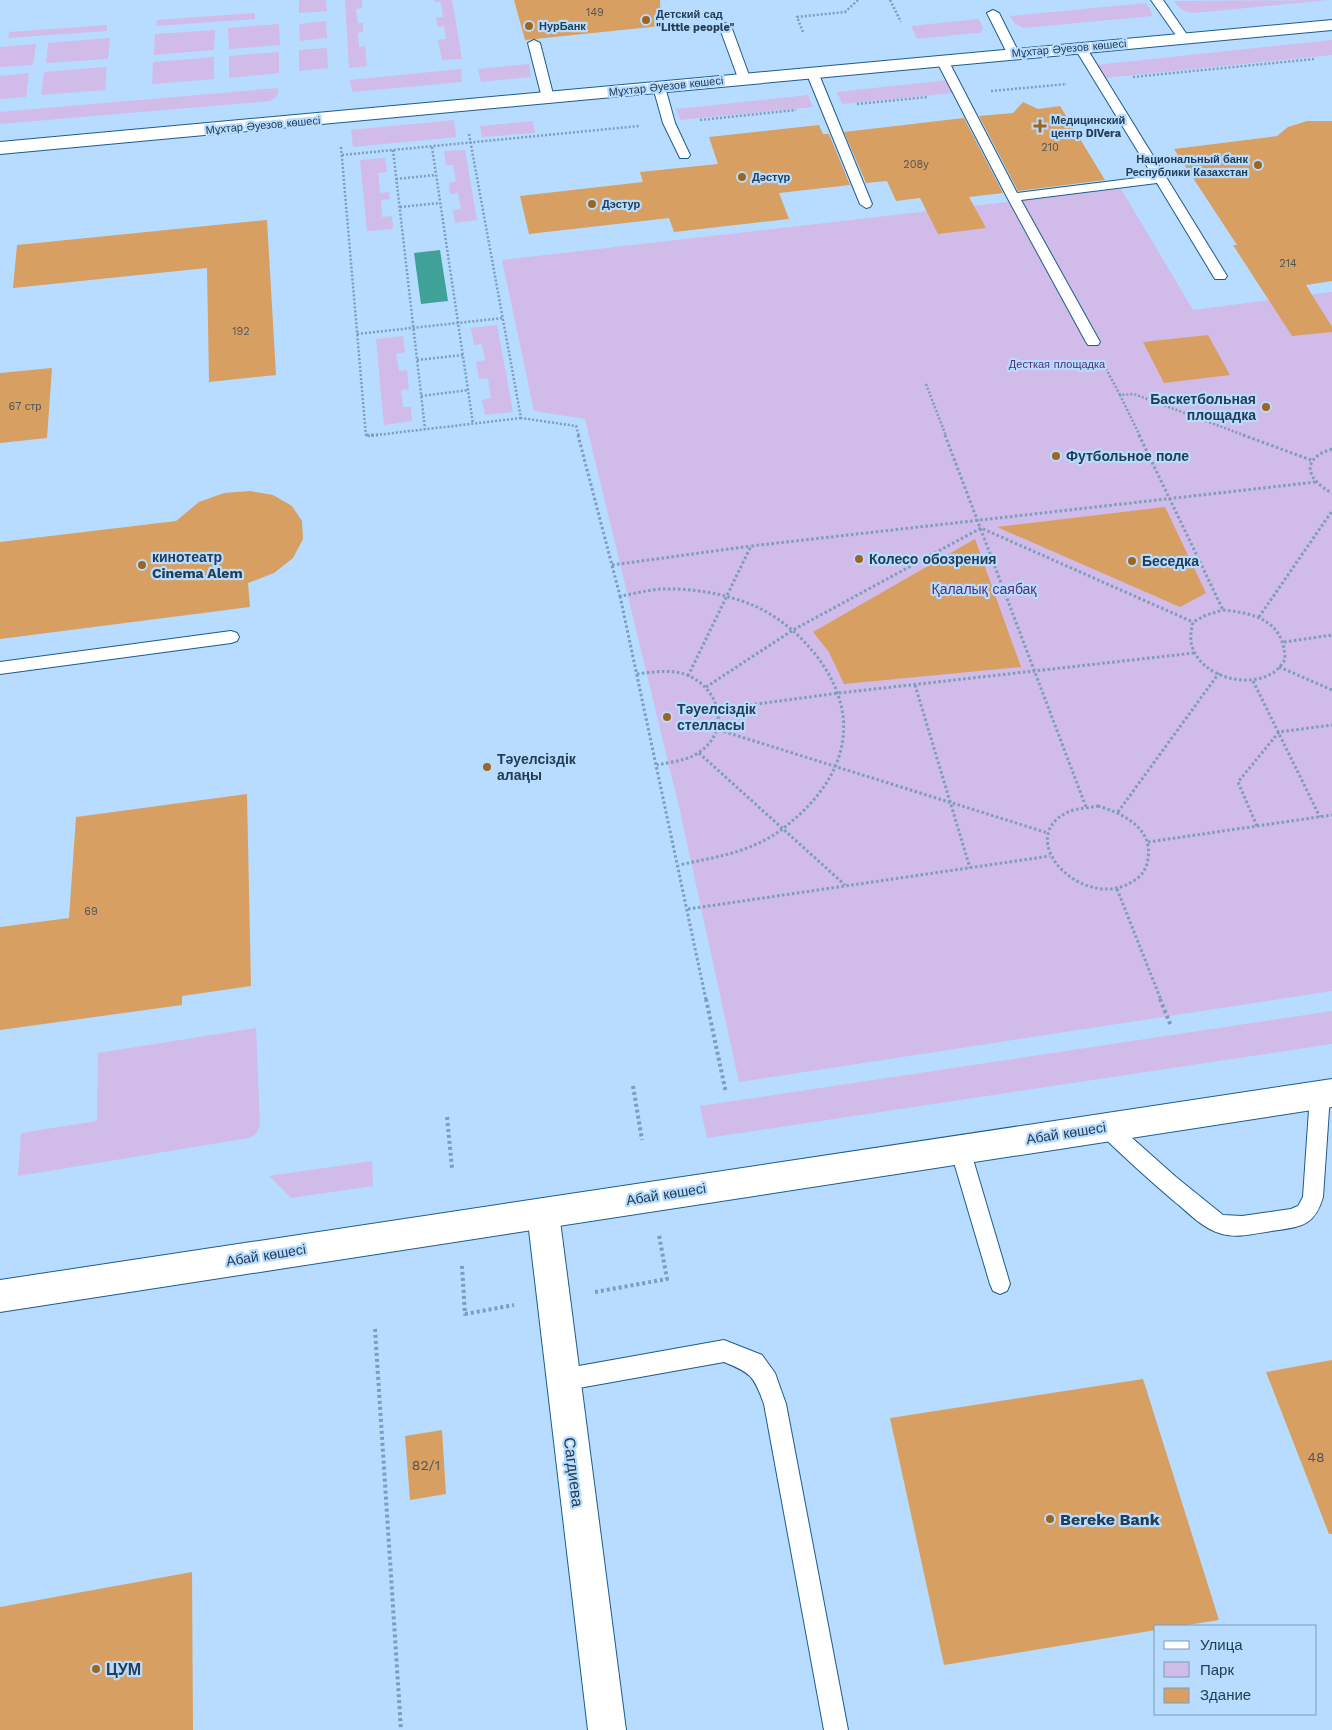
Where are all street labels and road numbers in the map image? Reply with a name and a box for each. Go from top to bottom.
street label: Мұхтар Әуезов көшесі [1011,37,1127,60]
street label: Мұхтар Әуезов көшесі [608,74,724,99]
street label: Мұхтар Әуезов көшесі [205,114,321,137]
street label: Абай көшесі [1025,1119,1107,1147]
street label: Абай көшесі [625,1180,707,1208]
street label: Абай көшесі [225,1241,307,1269]
street label: Сагдиева [560,1436,587,1508]

